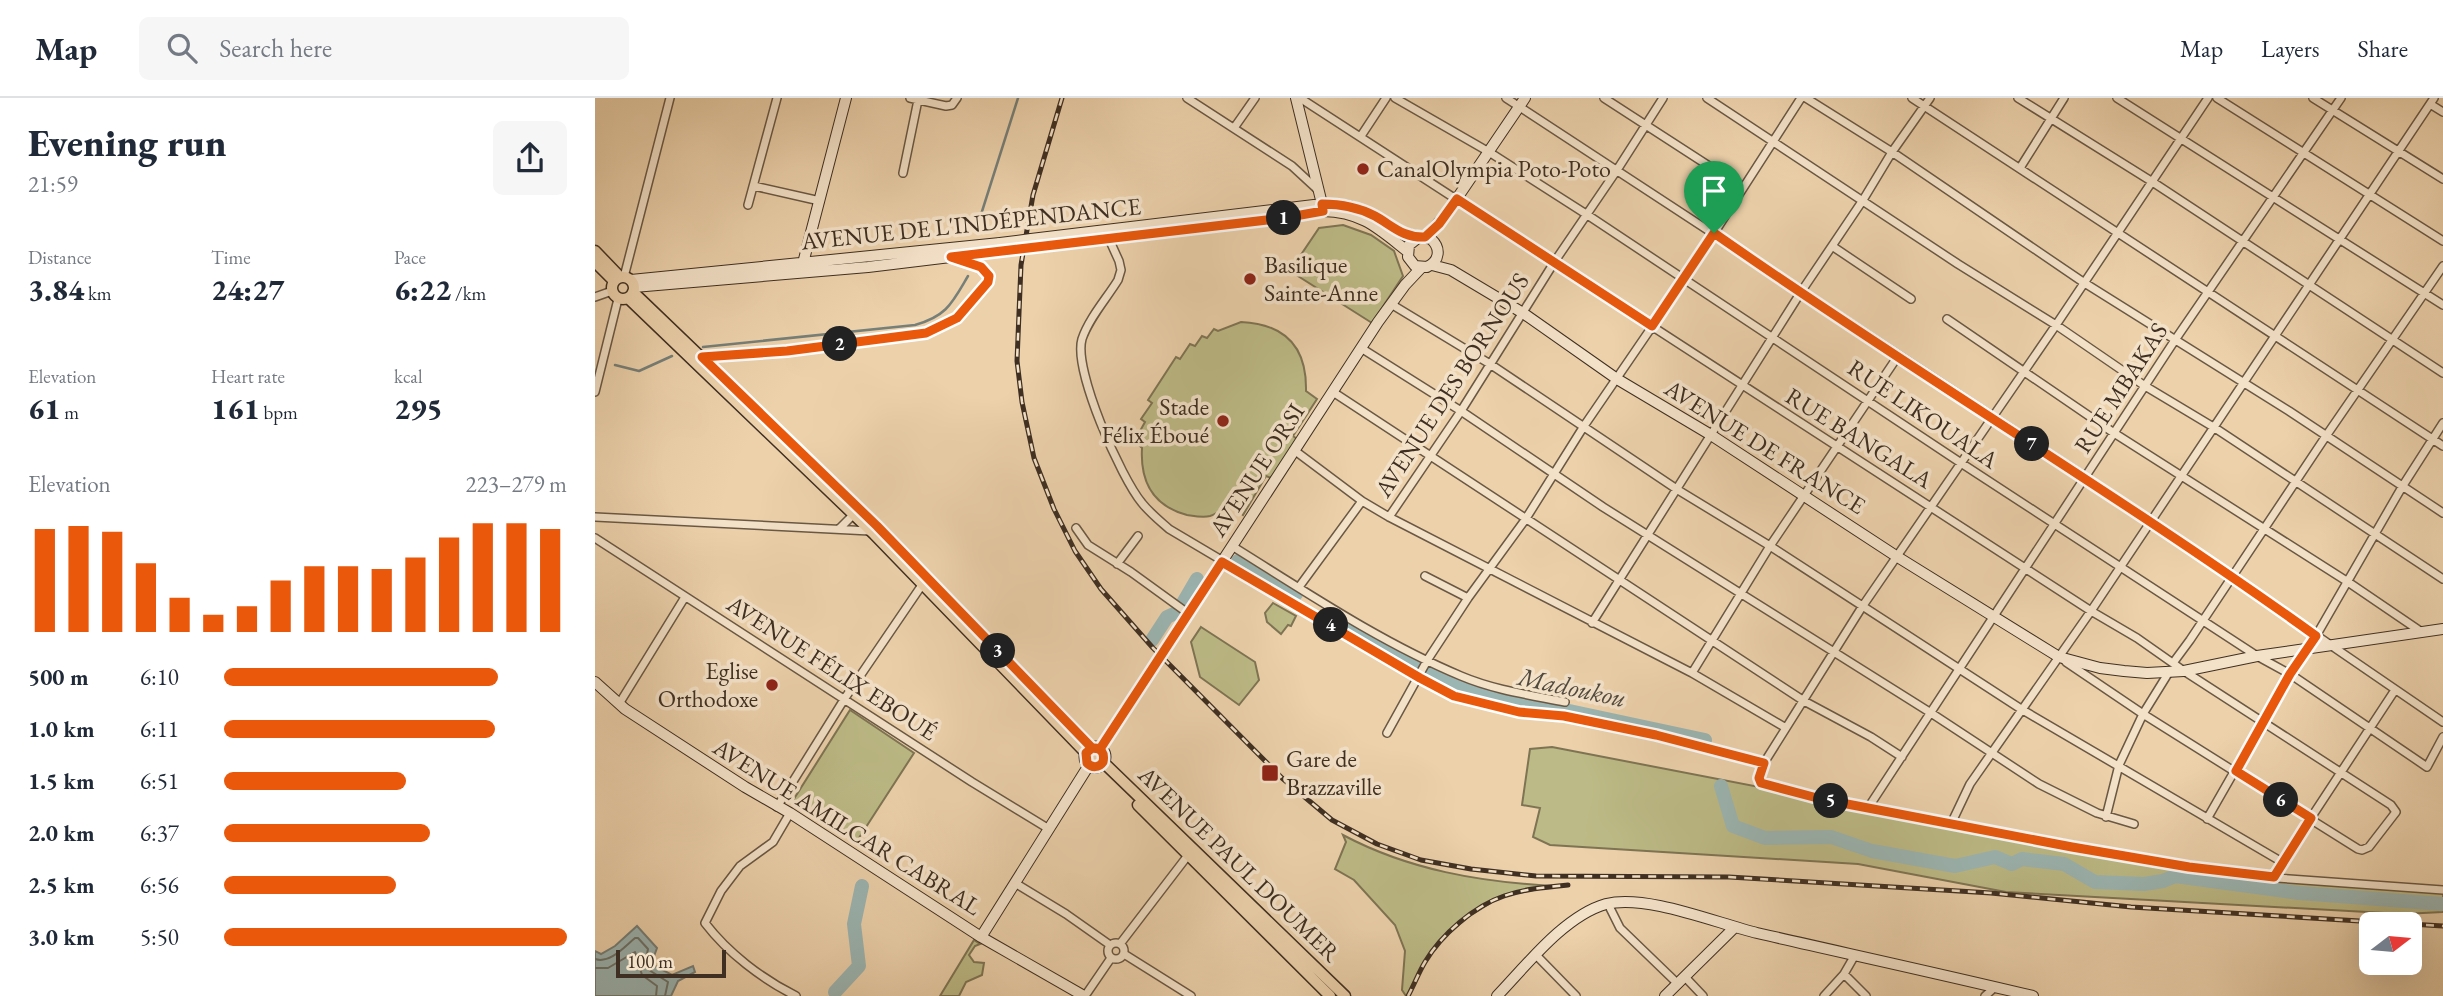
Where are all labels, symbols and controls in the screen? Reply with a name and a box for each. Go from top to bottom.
search box [139,17,629,80]
text: Map [35,27,97,70]
icon: search [163,29,201,67]
text: Search here [219,31,332,65]
text: Map [2180,33,2223,64]
text: Layers [2261,33,2320,64]
text: Share [2358,33,2408,64]
text: Evening run [28,118,226,167]
button: share [493,121,567,195]
place label: CanalOlympia Poto-Poto [1377,153,1611,184]
marker: CanalOlympia Poto-Poto [1355,161,1371,177]
pin [1684,161,1744,233]
text: 21:59 [28,169,78,199]
icon: arrive [1695,172,1733,210]
street label: AVENUE DE L'INDÉPENDANCE [799,190,1142,257]
pin: 1 [1267,200,1301,236]
text: 1 [1278,205,1289,230]
text: Distance [28,245,91,270]
text: Time [211,245,251,270]
text: Pace [394,245,426,270]
place label: Basilique Sainte-Anne [1264,249,1378,308]
street label: AVENUE DES BORNOUS [1367,267,1536,504]
text: 3.84 [28,270,84,309]
text: 24:27 [211,270,284,309]
text: 6:22 [394,270,451,309]
marker: Basilique Sainte-Anne [1242,271,1258,287]
text: km [84,281,112,306]
text: /km [451,281,486,306]
street label: RUE MBAKAS [2067,317,2174,459]
pin: 2 [823,327,857,362]
text: 2 [834,331,845,356]
street label: RUE LIKOUALA [1842,352,2005,476]
text: Elevation [28,364,96,389]
text: Heart rate [211,364,285,389]
text: kcal [394,364,423,389]
street label: AVENUE DE FRANCE [1658,372,1871,521]
street label: RUE BANGALA [1780,380,1939,495]
text: 61 [28,389,60,428]
text: 161 [211,389,260,428]
text: 295 [394,389,443,428]
place label: Stade Félix Éboué [1102,391,1209,450]
street label: AVENUE ORSI [1201,397,1311,543]
text: m [60,400,79,425]
text: bpm [260,400,298,425]
marker: Stade Félix Éboué [1215,413,1231,429]
pin: 7 [2015,426,2049,462]
text: 7 [2026,431,2037,456]
text: Elevation [28,469,111,499]
text: 223–279 m [466,469,567,499]
street label: AVENUE FÉLIX EBOUÉ [720,587,943,747]
pin: 4 [1313,608,1349,642]
text: 4 [1325,612,1336,637]
pin: 3 [981,634,1015,668]
text: 3 [992,638,1003,663]
place label: Eglise Orthodoxe [658,655,758,714]
water label: Madoukou [1513,659,1629,715]
text: 500 m [28,662,89,692]
text: 6:10 [140,662,179,692]
marker: Eglise Orthodoxe [764,677,780,693]
text: 1.0 km [28,714,95,744]
text: 6:11 [140,714,179,744]
street label: AVENUE AMILCAR CABRAL [707,731,987,922]
place label: Gare de Brazzaville [1286,743,1382,802]
street label: AVENUE PAUL DOUMER [1131,759,1347,969]
marker: Gare de Brazzaville [1260,763,1280,783]
text: 1.5 km [28,766,95,796]
text: 6:51 [140,766,179,796]
pin: 6 [2263,782,2299,818]
pin: 5 [1813,784,1849,818]
text: 6 [2275,787,2286,812]
text: 5 [1825,788,1836,813]
text: 2.0 km [28,818,95,848]
text: 6:37 [140,818,179,848]
text: 2.5 km [28,870,95,900]
text: 6:56 [140,870,179,900]
north arrow [2359,912,2422,975]
map controls [2359,912,2422,975]
text: 3.0 km [28,922,95,952]
text: 5:50 [140,922,179,952]
scale bar [616,947,726,979]
text: 100 m [627,949,673,974]

